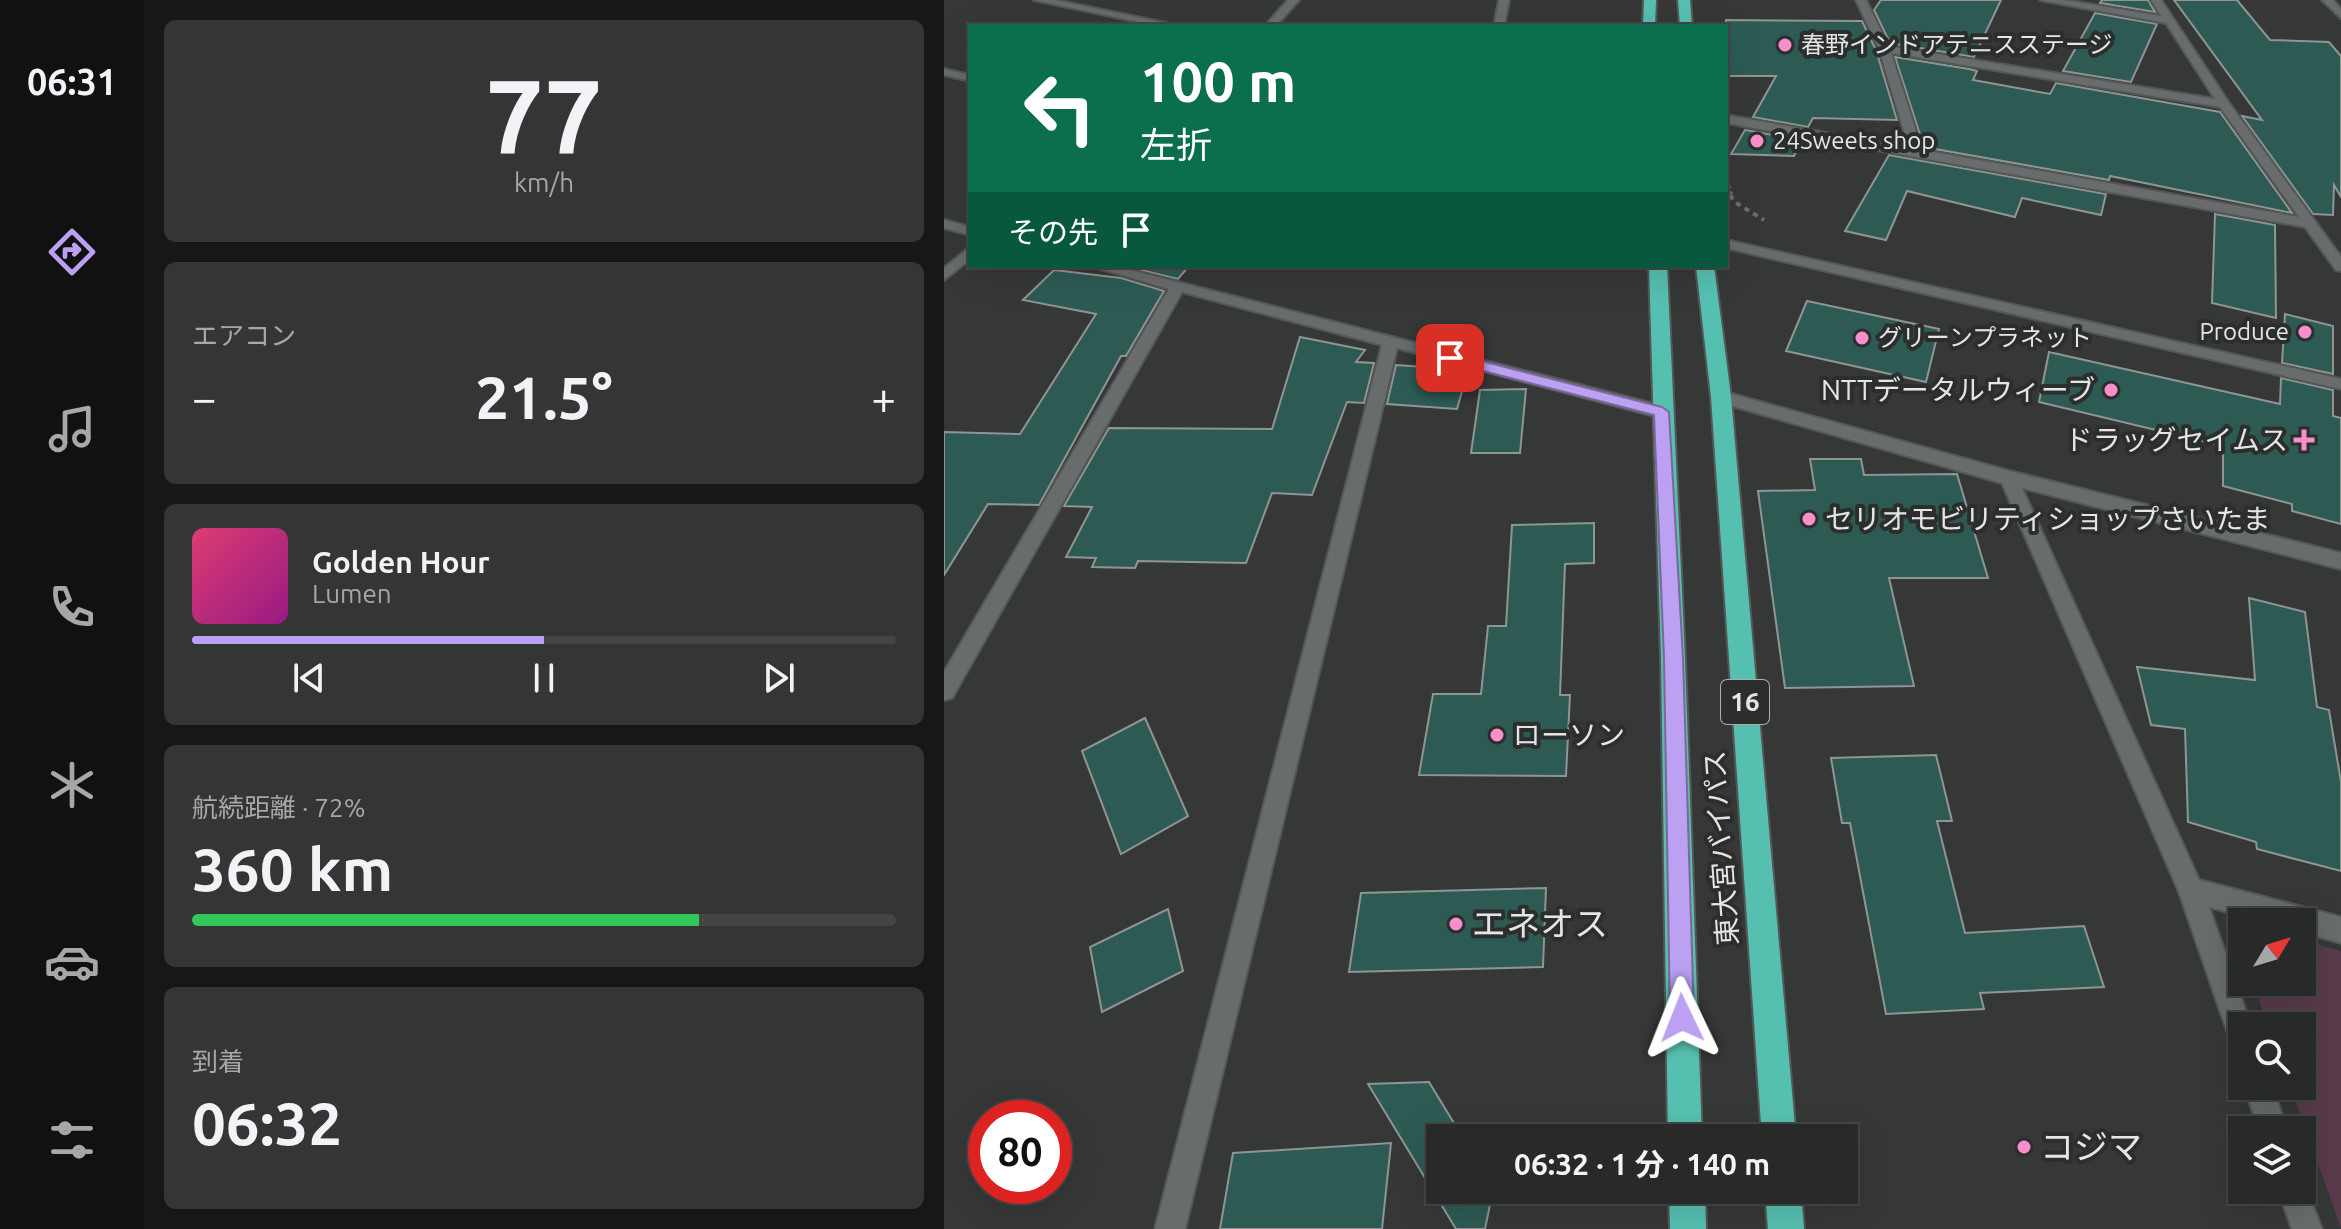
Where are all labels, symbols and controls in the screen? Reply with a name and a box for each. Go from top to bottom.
place label: 春野インドアテニスステージ [1801,31,2113,58]
marker: 春野インドアテニスステージ [1776,36,1794,54]
text: 100 m [1140,50,1296,113]
icon: left [1008,56,1112,160]
text: 77 [485,57,603,174]
text: 06:31 [27,61,117,102]
text: 左折 [1140,124,1212,165]
place label: 24Sweets shop [1773,127,1935,154]
marker: 24Sweets shop [1748,132,1766,150]
text: km/h [514,168,574,197]
icon: arrive [1114,208,1158,252]
text: その先 [1008,215,1098,249]
icon: directions [44,224,100,280]
place label: Produce [2199,318,2289,345]
text: エアコン [192,321,296,350]
marker: Produce [2296,323,2314,341]
pin [1416,324,1484,392]
place label: グリーンプラネット [1878,324,2092,351]
marker: グリーンプラネット [1853,329,1871,347]
icon: arrive [1428,336,1472,380]
text: 21.5° [475,363,613,430]
text: − [192,373,217,422]
text: + [871,373,896,422]
place label: NTTデータルウィーブ [1821,374,2095,405]
marker: NTTデータルウィーブ [2102,381,2120,399]
icon: music [44,401,100,457]
place label: ドラッグセイムス [2065,424,2288,455]
marker: ドラッグセイムス [2295,431,2313,449]
place label: セリオモビリティショップさいたま [1825,503,2270,534]
marker: セリオモビリティショップさいたま [1800,510,1818,528]
text: Golden Hour [312,545,490,579]
icon: phone [44,579,100,635]
text: Lumen [312,579,392,608]
icon: previous [287,656,331,700]
icon: pause [522,656,566,700]
icon: next [757,656,801,700]
road number: 16 [1721,680,1769,724]
place label: ローソン [1513,719,1625,750]
marker: ローソン [1488,726,1506,744]
street label: 東大宮バイパス [1698,749,1743,947]
icon: climate [44,757,100,813]
text: 航続距離 · 72% [192,793,366,822]
text: 360 km [192,835,393,902]
place label: エネオス [1472,904,1608,942]
north arrow [2228,908,2316,996]
map controls [2228,908,2316,1204]
marker: エネオス [1447,915,1465,933]
icon: car [44,934,100,990]
position arrow [1640,976,1724,1060]
button: search [2228,1012,2316,1100]
text: 到着 [192,1047,244,1076]
text: 06:32 [192,1089,342,1156]
speed limit sign: 80 [968,1100,1072,1204]
icon: filters [44,1112,100,1168]
button: layers [2228,1116,2316,1204]
place label: コジマ [2040,1127,2142,1165]
marker: コジマ [2015,1138,2033,1156]
text: 06:32 · 1 分 · 140 m [1514,1147,1770,1181]

